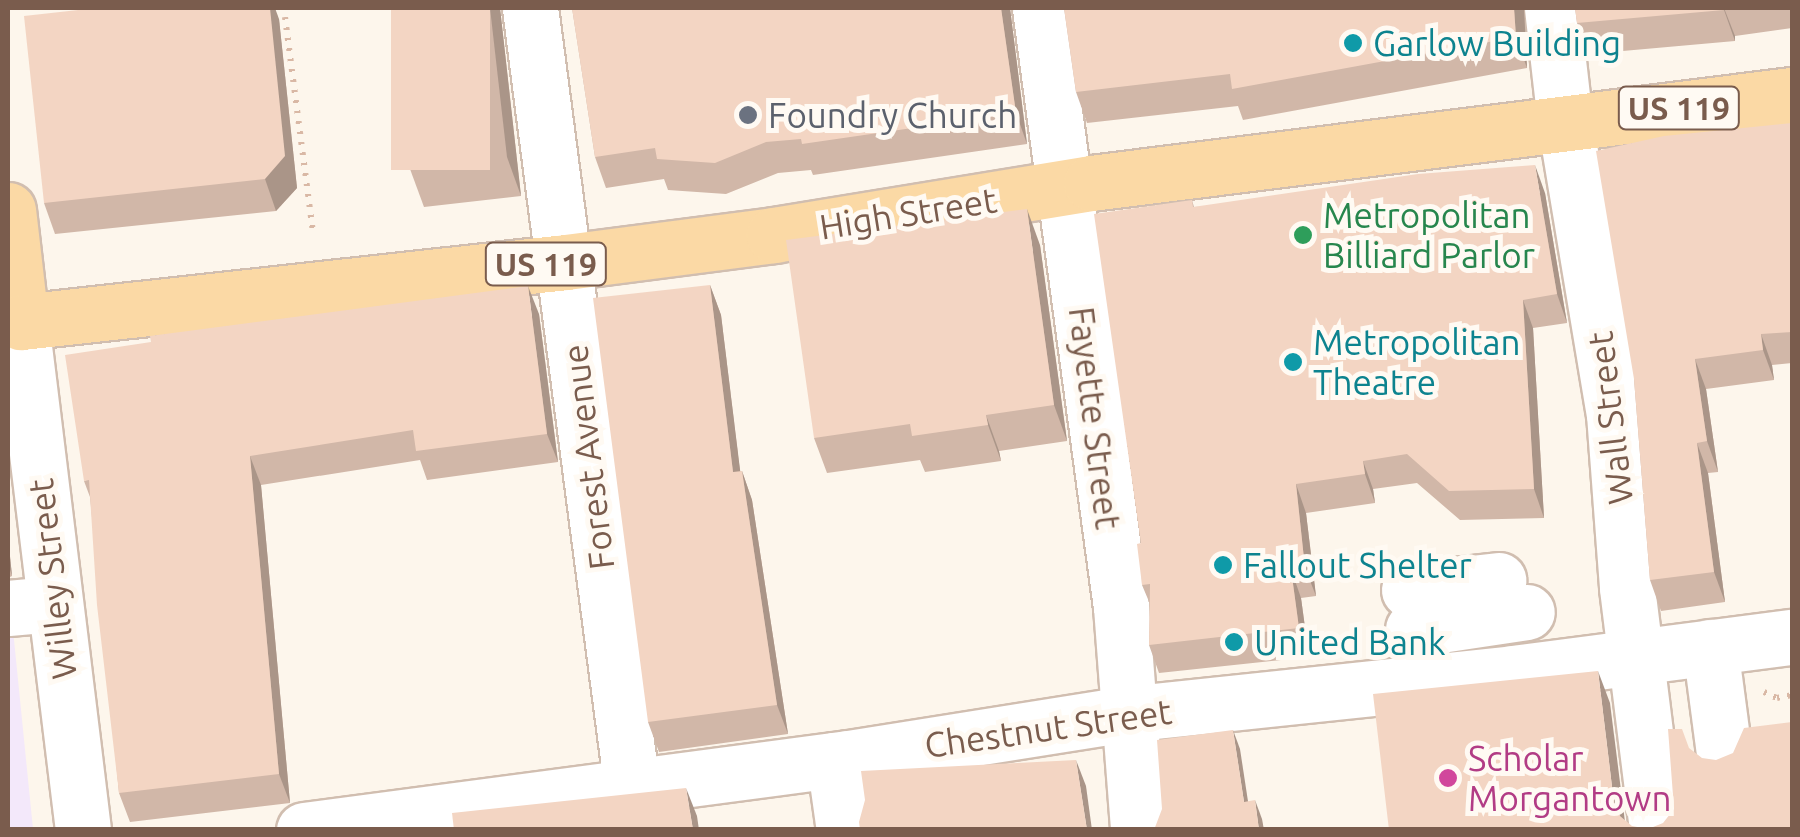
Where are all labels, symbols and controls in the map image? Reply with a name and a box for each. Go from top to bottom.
place label: Garlow Building [1373,22,1621,64]
marker: Garlow Building [1342,32,1364,54]
road number: US 119 [1616,81,1742,135]
place label: Foundry Church [768,94,1017,136]
marker: Foundry Church [737,104,759,126]
street label: High Street [816,178,1000,248]
place label: Metropolitan Billiard Parlor [1323,194,1535,276]
marker: Metropolitan Billiard Parlor [1292,224,1314,246]
road number: US 119 [484,237,608,291]
street label: Fayette Street [1061,304,1129,532]
place label: Metropolitan Theatre [1313,321,1520,403]
street label: Wall Street [1579,329,1641,507]
street label: Forest Avenue [553,342,623,572]
marker: Metropolitan Theatre [1282,351,1304,373]
street label: Willey Street [19,476,85,682]
place label: Fallout Shelter [1243,544,1472,586]
marker: Fallout Shelter [1212,554,1234,576]
place label: United Bank [1254,621,1446,663]
marker: United Bank [1223,631,1245,653]
street label: Chestnut Street [922,690,1174,766]
place label: Scholar Morgantown [1468,737,1671,819]
marker: Scholar Morgantown [1437,767,1459,789]

